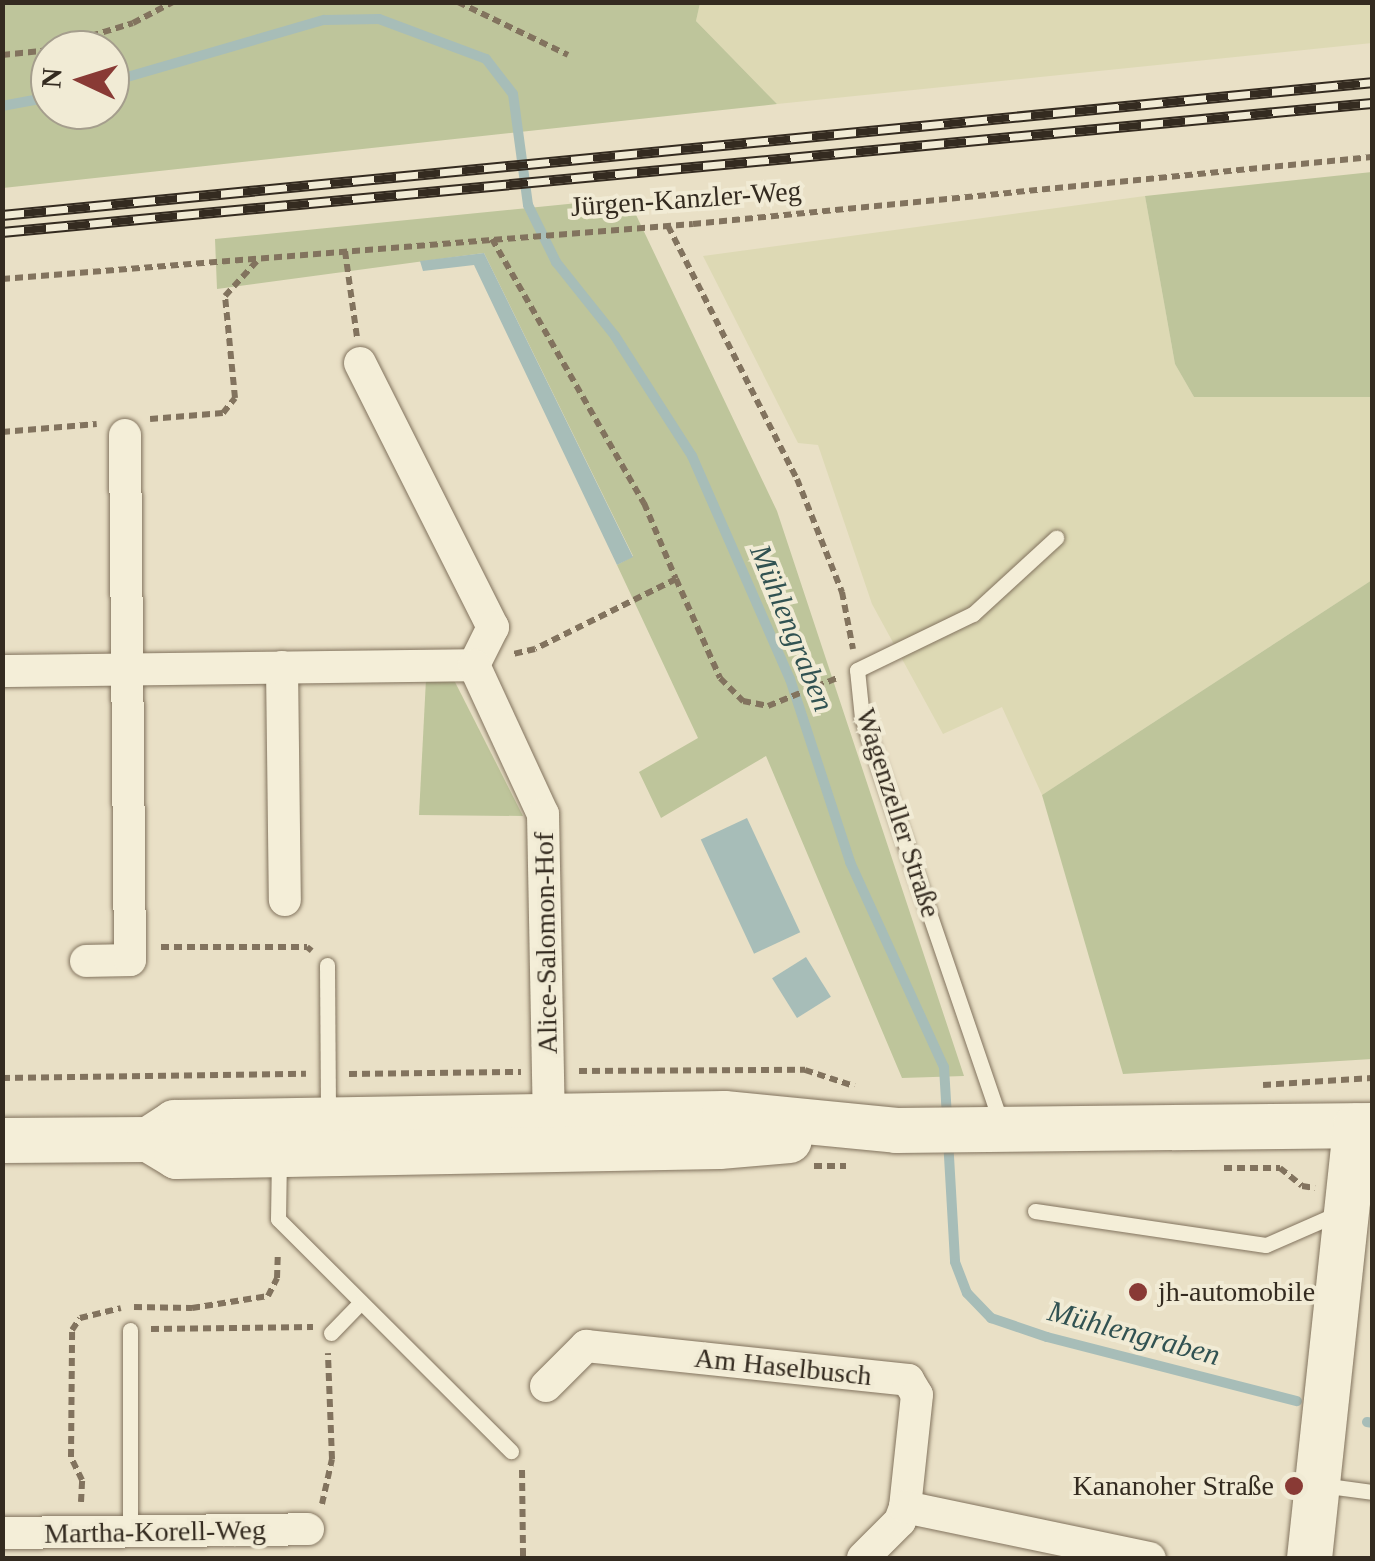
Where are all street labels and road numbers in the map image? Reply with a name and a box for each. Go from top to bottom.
street label: Jürgen-Kanzler-Weg [569,174,803,224]
street label: Wagenzeller Straße [848,704,948,922]
street label: Alice-Salomon-Hof [527,832,565,1054]
street label: Am Haselbusch [693,1341,873,1393]
street label: Martha-Korell-Weg [44,1513,266,1551]

